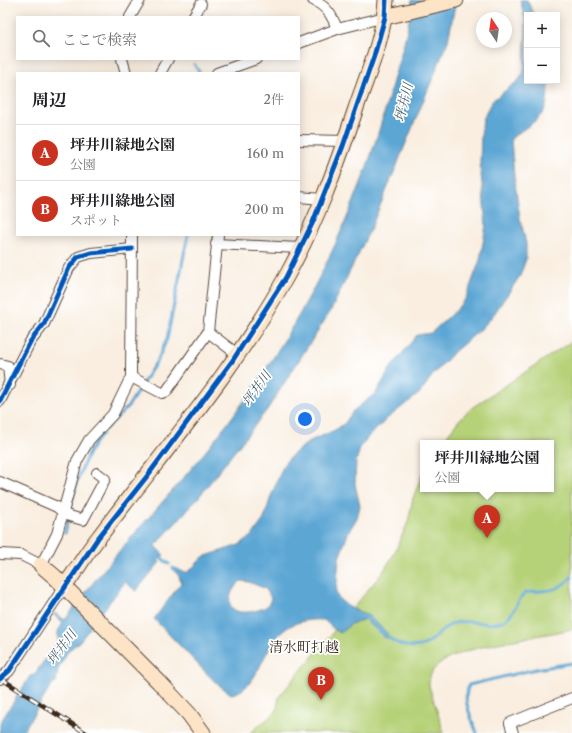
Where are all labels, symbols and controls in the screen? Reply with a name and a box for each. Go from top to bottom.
north arrow [476,12,512,48]
map controls [524,12,560,84]
button: + [524,12,560,48]
search box [16,16,300,60]
icon: search [30,27,52,49]
text: ここで検索 [62,30,137,49]
button: − [524,48,560,84]
water label: 坪井川 [391,79,416,123]
text: 周辺 [32,90,66,110]
text: 2件 [264,91,284,107]
text: 坪井川緑地公園 [70,135,175,154]
text: A [40,145,50,161]
text: 160 m [247,145,284,161]
text: 公園 [70,156,96,172]
text: 坪井川綠地公園 [70,191,175,210]
text: B [40,201,50,217]
text: 200 m [244,201,284,217]
text: スポット [70,212,122,228]
water label: 坪井川 [238,366,275,408]
your location [295,409,315,429]
popup [420,440,554,492]
text: 坪井川緑地公園 [434,448,540,467]
text: 公園 [434,469,461,485]
pin: A [474,505,500,538]
water label: 坪井川 [43,625,80,667]
district label: 清水町打越 [269,638,339,656]
pin: B [308,667,334,700]

